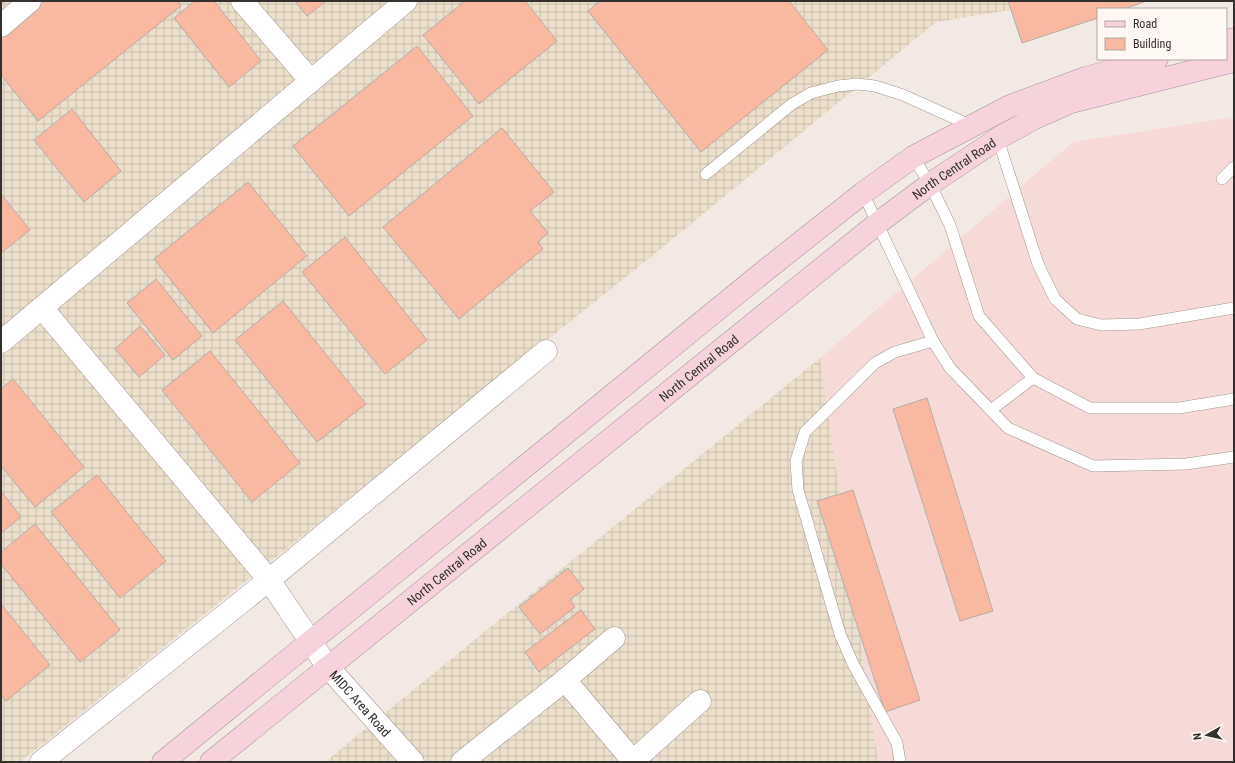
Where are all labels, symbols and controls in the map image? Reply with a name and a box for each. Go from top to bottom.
legend [1097,8,1227,60]
text: Road [1133,17,1157,31]
text: Building [1133,37,1171,51]
street label: North Central Road [909,135,999,203]
street label: North Central Road [656,332,742,405]
street label: North Central Road [404,535,490,608]
street label: MIDC Area Road [326,667,393,740]
north arrow [1187,715,1227,755]
text: N [1191,732,1204,741]

